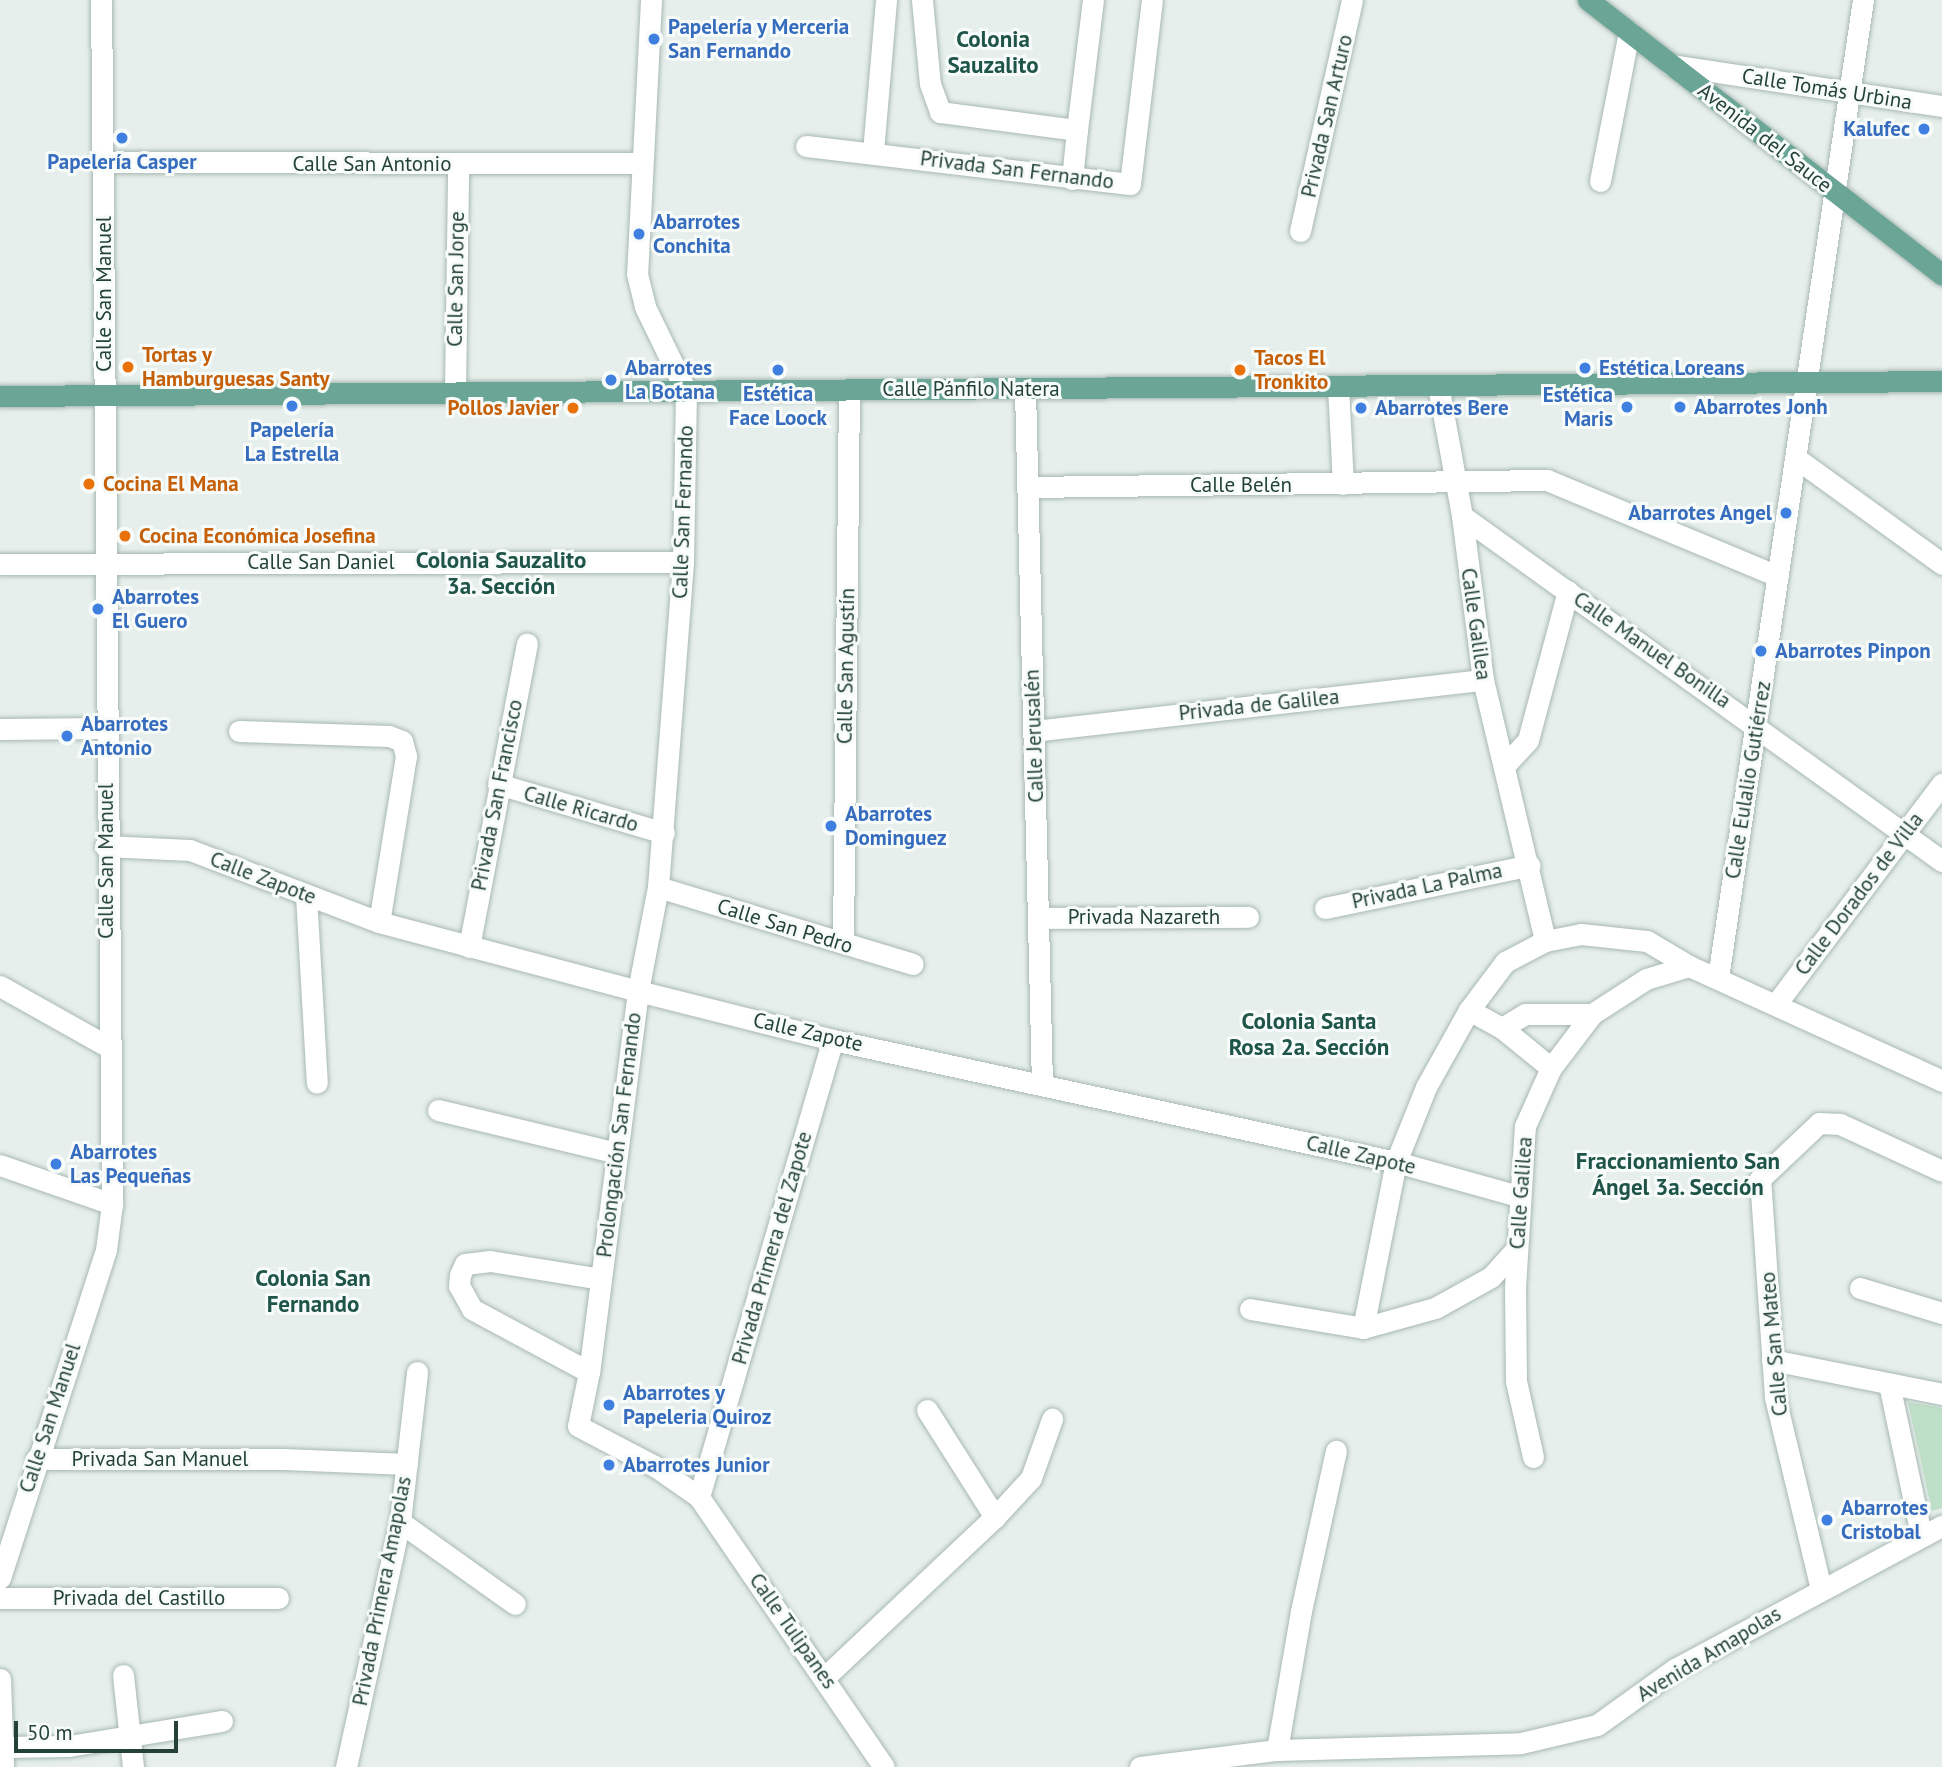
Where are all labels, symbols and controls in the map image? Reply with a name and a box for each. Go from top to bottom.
place label: Papelería y Merceria San Fernando [668,14,850,64]
district label: Colonia Sauzalito [947,25,1039,79]
marker: Papelería y Merceria San Fernando [646,31,662,47]
street label: Privada San Arturo [1296,32,1358,200]
street label: Calle Tomás Urbina [1740,63,1914,115]
street label: Avenida del Sauce [1693,78,1837,198]
place label: Kalufec [1843,116,1910,142]
marker: Kalufec [1916,121,1932,137]
marker: Papelería Casper [114,130,130,146]
street label: Privada San Fernando [919,146,1115,194]
place label: Papelería Casper [47,149,197,175]
street label: Calle San Antonio [292,151,452,177]
place label: Abarrotes Conchita [653,209,740,259]
street label: Calle San Jorge [442,211,470,347]
street label: Calle San Manuel [91,216,117,372]
marker: Abarrotes Conchita [631,226,647,242]
place label: Tortas y Hamburguesas Santy [142,342,329,392]
place label: Tacos El Tronkito [1254,345,1328,395]
place label: Abarrotes La Botana [625,355,715,405]
place label: Estética Loreans [1599,355,1745,381]
marker: Tortas y Hamburguesas Santy [120,359,136,375]
marker: Estética Loreans [1577,360,1593,376]
marker: Estética Face Loock [770,362,786,378]
marker: Tacos El Tronkito [1232,362,1248,378]
marker: Abarrotes La Botana [603,372,619,388]
street label: Calle Pánfilo Natera [882,376,1060,402]
place label: Estética Face Loock [729,381,827,431]
place label: Estética Maris [1543,382,1613,432]
place label: Abarrotes Jonh [1694,394,1828,420]
place label: Pollos Javier [448,395,559,421]
place label: Abarrotes Bere [1375,395,1509,421]
marker: Papelería La Estrella [284,398,300,414]
marker: Estética Maris [1619,399,1635,415]
marker: Abarrotes Jonh [1672,399,1688,415]
marker: Pollos Javier [565,400,581,416]
marker: Abarrotes Bere [1353,400,1369,416]
place label: Papelería La Estrella [245,417,339,467]
street label: Calle San Fernando [667,425,699,599]
place label: Cocina El Mana [103,471,239,497]
street label: Calle Belén [1190,472,1292,498]
marker: Cocina El Mana [81,476,97,492]
place label: Abarrotes Angel [1627,500,1772,526]
marker: Abarrotes Angel [1778,505,1794,521]
place label: Cocina Económica Josefina [139,523,376,549]
marker: Cocina Económica Josefina [117,528,133,544]
district label: Colonia Sauzalito 3a. Sección [416,546,586,600]
street label: Calle San Daniel [247,549,395,575]
street label: Calle Galilea [1456,566,1496,682]
place label: Abarrotes El Guero [112,584,199,634]
street label: Calle Manuel Bonilla [1569,586,1735,714]
street label: Calle San Agustín [832,587,860,745]
marker: Abarrotes El Guero [90,601,106,617]
place label: Abarrotes Pinpon [1775,638,1931,664]
marker: Abarrotes Pinpon [1753,643,1769,659]
street label: Calle Jerusalén [1019,669,1049,803]
street label: Calle Eulalio Gutiérrez [1720,679,1776,881]
street label: Privada de Galilea [1177,684,1341,726]
street label: Privada San Francisco [466,697,528,893]
place label: Abarrotes Antonio [81,711,168,761]
marker: Abarrotes Antonio [59,728,75,744]
street label: Calle Ricardo [521,781,641,837]
street label: Calle San Manuel [93,783,119,939]
place label: Abarrotes Dominguez [845,801,947,851]
street label: Calle Dorados de Villa [1789,807,1929,981]
marker: Abarrotes Dominguez [823,818,839,834]
street label: Calle Zapote [206,846,320,910]
street label: Privada La Palma [1349,858,1505,914]
street label: Calle San Pedro [714,893,856,959]
street label: Privada Nazareth [1068,904,1220,930]
street label: Calle Zapote [751,1007,865,1057]
district label: Colonia Santa Rosa 2a. Sección [1228,1007,1390,1061]
street label: Prolongación San Fernando [591,1011,647,1259]
street label: Privada Primera del Zapote [727,1128,817,1368]
street label: Calle Zapote [1304,1130,1418,1180]
street label: Calle Galilea [1504,1136,1538,1250]
place label: Abarrotes Las Pequeñas [70,1139,191,1189]
district label: Fraccionamiento San Ángel 3a. Sección [1576,1147,1780,1201]
marker: Abarrotes Las Pequeñas [48,1156,64,1172]
district label: Colonia San Fernando [255,1264,371,1318]
street label: Calle San Mateo [1755,1271,1793,1417]
street label: Calle San Manuel [14,1340,86,1496]
place label: Abarrotes y Papeleria Quiroz [623,1380,772,1430]
marker: Abarrotes y Papeleria Quiroz [601,1397,617,1413]
street label: Privada San Manuel [72,1446,248,1472]
place label: Abarrotes Junior [623,1452,770,1478]
marker: Abarrotes Junior [601,1457,617,1473]
street label: Privada Primera Amapolas [347,1474,417,1708]
place label: Abarrotes Cristobal [1841,1495,1928,1545]
marker: Abarrotes Cristobal [1819,1512,1835,1528]
street label: Calle Tulipanes [744,1568,842,1694]
street label: Privada del Castillo [53,1585,225,1611]
street label: Avenida Amapolas [1632,1601,1786,1707]
scale bar [18,1708,182,1752]
text: 50 m [27,1719,73,1746]

